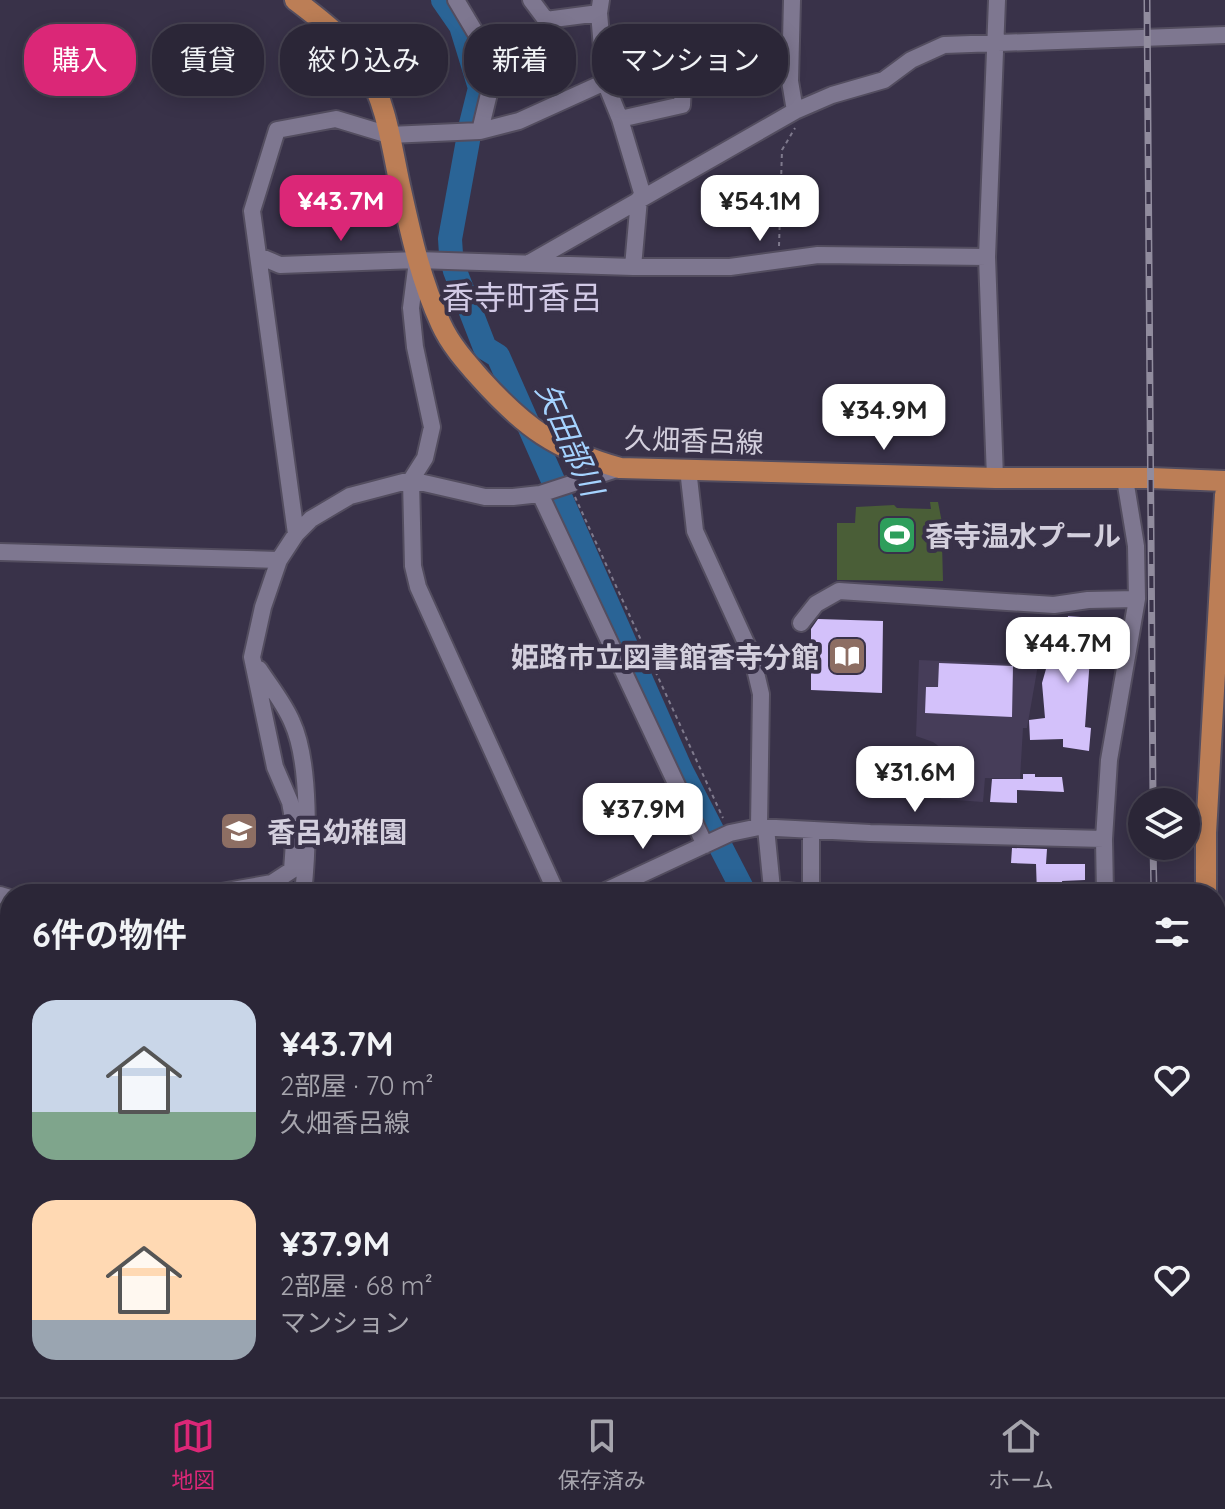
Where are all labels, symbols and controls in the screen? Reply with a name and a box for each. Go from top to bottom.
chip: 購入 [24,24,136,96]
chip: 賃貸 [152,24,264,96]
chip: 絞り込み [280,24,448,96]
chip: 新着 [464,24,576,96]
chip: マンション [592,24,788,96]
pin: ¥43.7M [276,175,406,243]
pin: ¥54.1M [695,175,825,243]
text: ¥43.7M [298,184,384,217]
text: ¥54.1M [719,184,801,217]
district label: 香寺町香呂 [442,277,602,317]
water label: 矢田部川 [528,376,613,504]
pin: ¥34.9M [819,384,949,452]
text: ¥34.9M [840,393,928,426]
street label: 久畑香呂線 [623,420,765,460]
sports icon: 香寺温水プール [876,514,918,556]
place label: 香寺温水プール [925,518,1121,553]
pin: ¥44.7M [1003,617,1133,685]
text: ¥44.7M [1024,626,1112,659]
library icon: 姫路市立図書館香寺分館 [826,635,868,677]
place label: 姫路市立図書館香寺分館 [511,639,819,674]
pin: ¥31.6M [850,746,980,814]
text: ¥31.6M [874,755,956,788]
pin: ¥37.9M [578,783,708,851]
map controls [1128,788,1200,860]
button: layers [1128,788,1200,860]
text: ¥37.9M [601,792,685,825]
school or university icon: 香呂幼稚園 [218,810,260,852]
place label: 香呂幼稚園 [267,814,407,849]
icon: filters [1150,910,1194,954]
text: 6件の物件 [32,913,187,956]
text: ¥43.7M [280,1022,394,1065]
icon: home [96,1032,192,1128]
icon: heart [1150,1058,1194,1102]
text: 2部屋 · 70 m² [280,1069,434,1102]
text: 久畑香呂線 [280,1106,410,1139]
text: ¥37.9M [280,1222,390,1265]
icon: home [96,1232,192,1328]
icon: heart [1150,1258,1194,1302]
text: 2部屋 · 68 m² [280,1269,433,1302]
text: マンション [280,1306,410,1339]
tab: 地図 [171,1414,215,1494]
tab: 保存済み [558,1414,646,1494]
tab: ホーム [988,1414,1054,1494]

